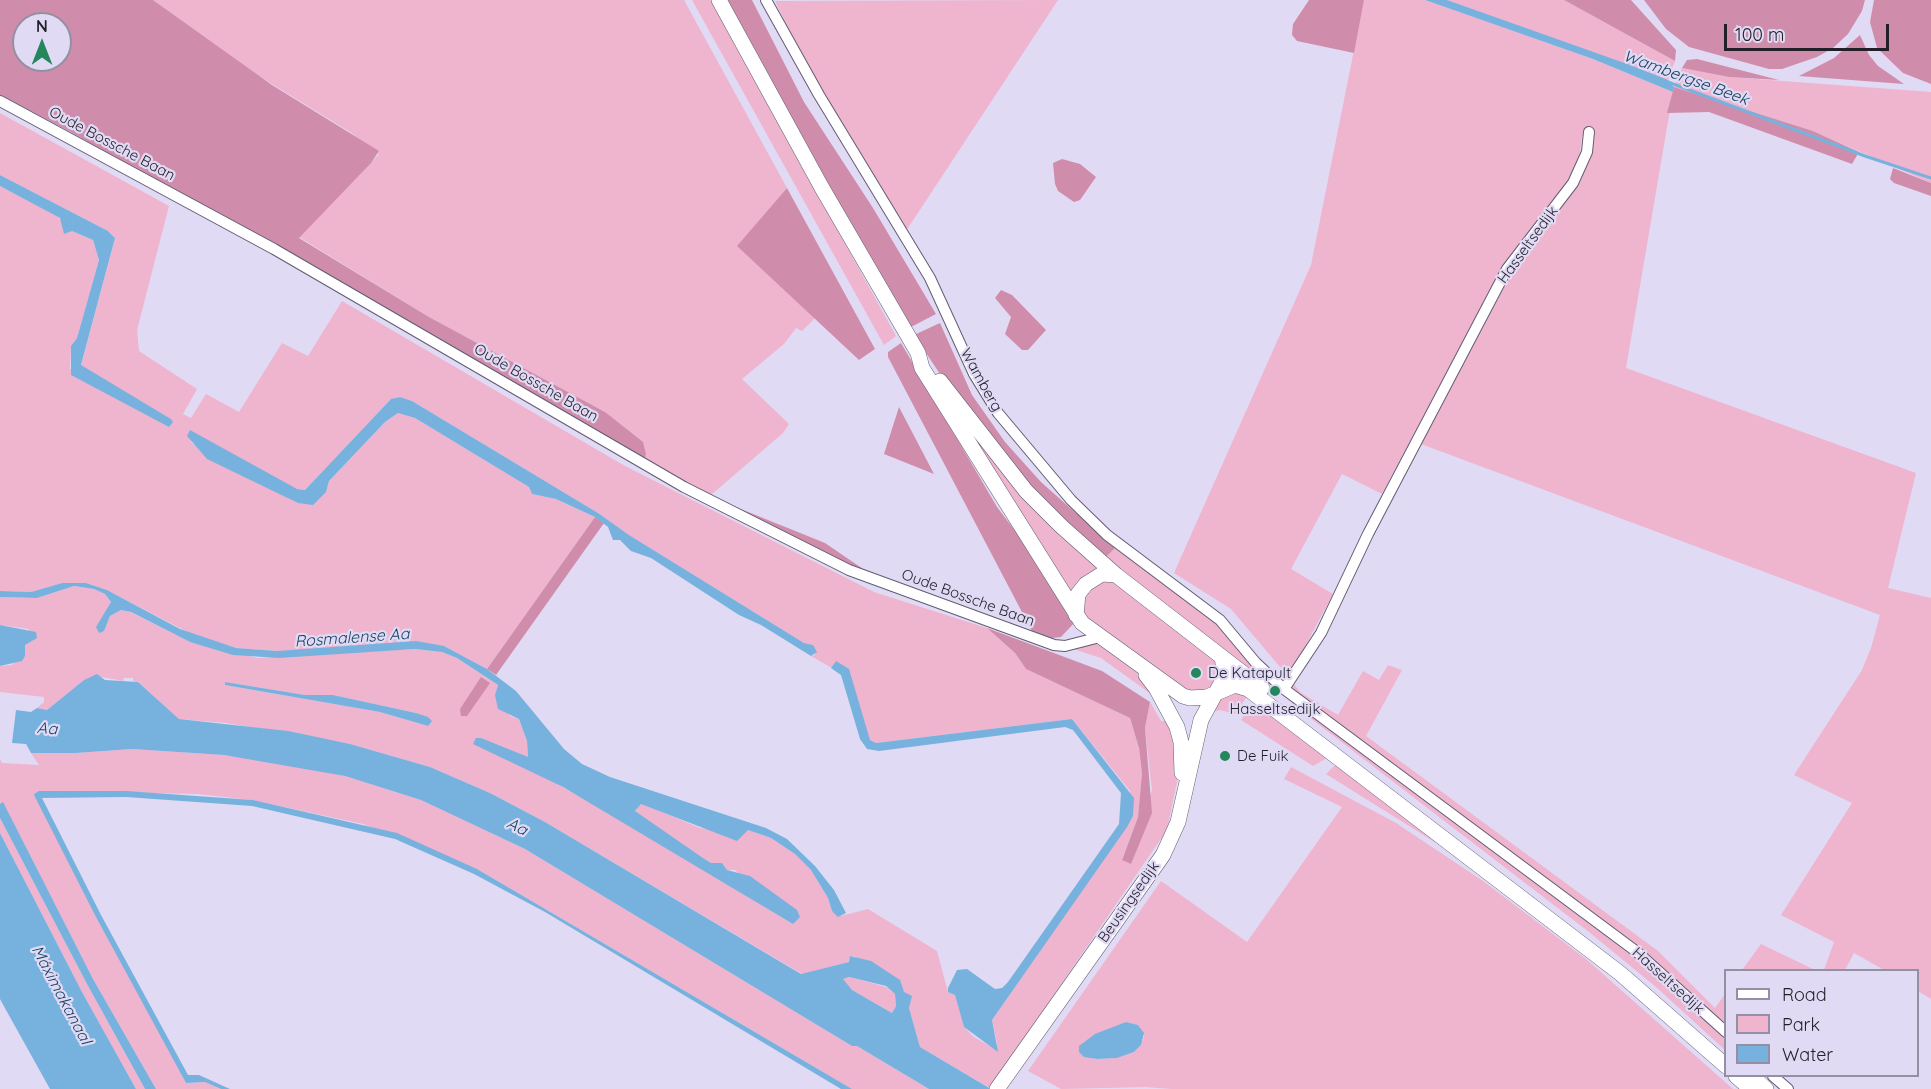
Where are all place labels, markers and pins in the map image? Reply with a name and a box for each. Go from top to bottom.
place label: De Katapult [1208,664,1291,682]
marker: De Katapult [1189,666,1203,680]
marker: Hasseltsedijk [1268,684,1282,698]
place label: Hasseltsedijk [1229,700,1321,718]
place label: De Fuik [1237,747,1289,765]
marker: De Fuik [1218,749,1232,763]

